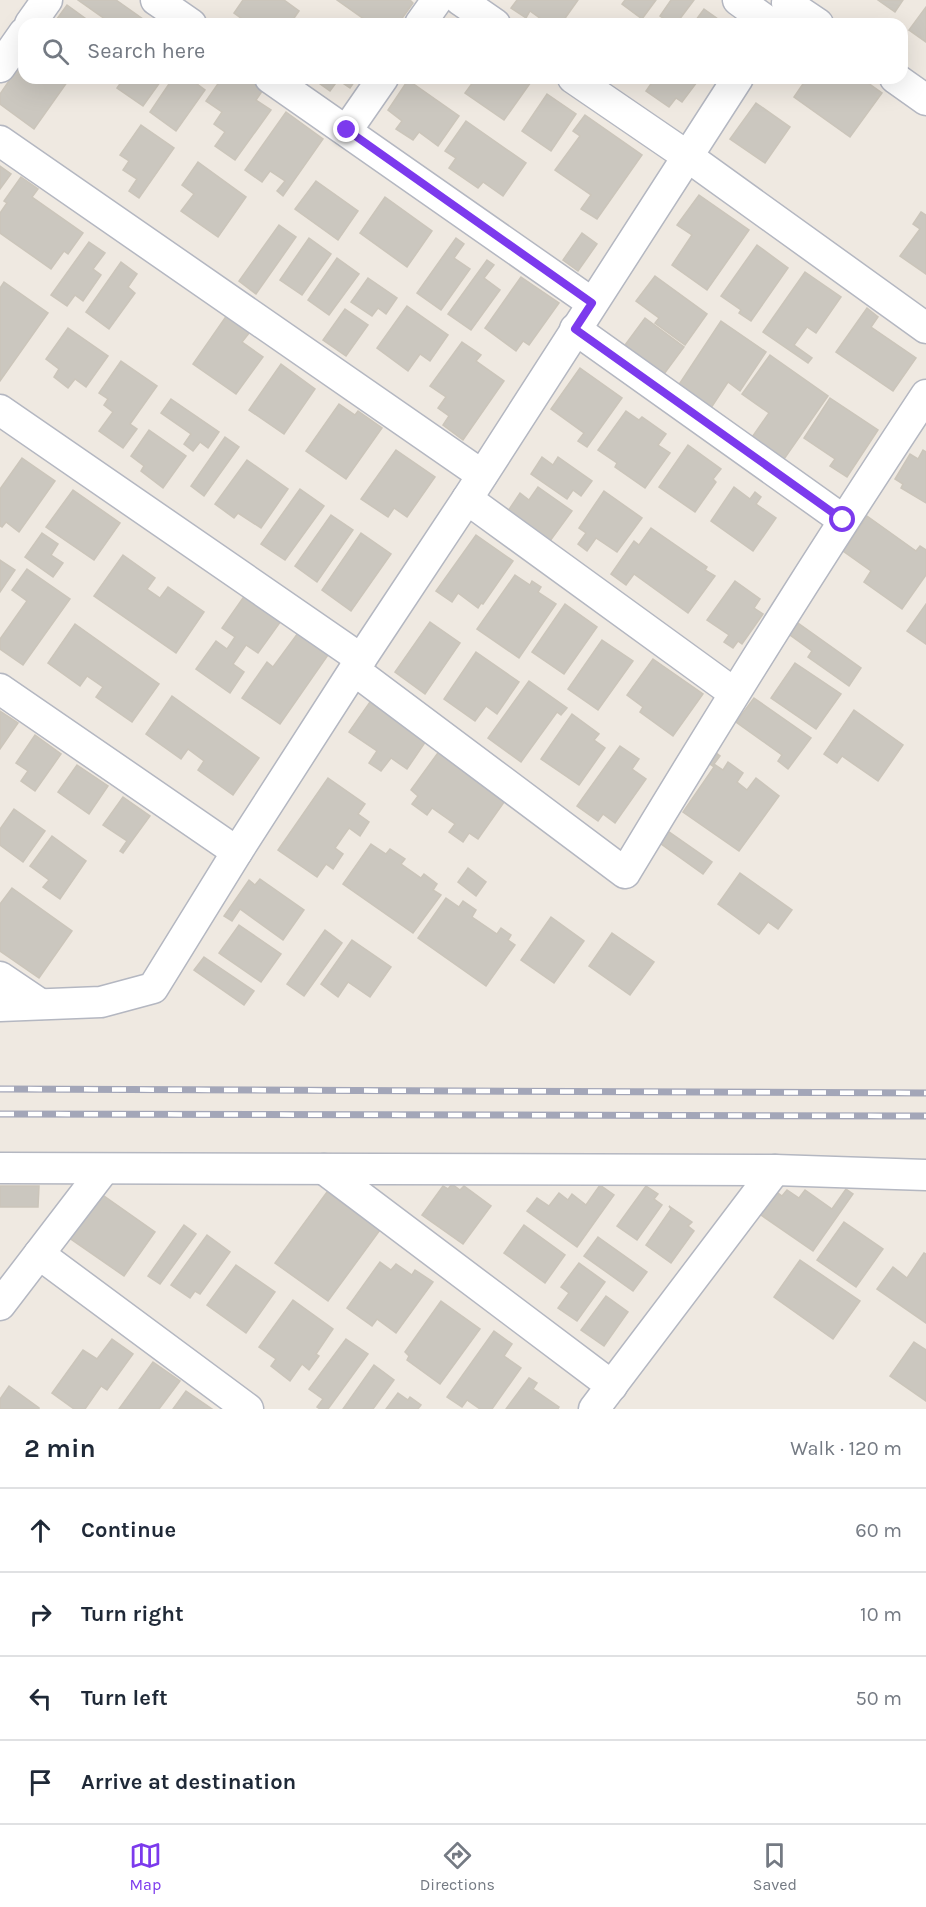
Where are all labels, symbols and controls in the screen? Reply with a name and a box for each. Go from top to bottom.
search box [18,18,908,84]
icon: search [39,35,72,68]
text: Search here [87,38,205,64]
route end [333,116,359,142]
route start [829,506,855,532]
text: 2 min [24,1433,96,1464]
text: Walk · 120 m [790,1437,902,1460]
icon: ahead [24,1514,57,1547]
text: Continue [81,1517,176,1543]
text: 60 m [855,1519,902,1542]
icon: right [24,1598,57,1631]
text: Turn right [81,1601,184,1627]
text: 10 m [860,1603,902,1626]
icon: left [24,1682,57,1715]
text: Turn left [81,1685,168,1711]
text: 50 m [855,1687,902,1710]
icon: arrive [24,1766,57,1799]
text: Arrive at destination [81,1769,296,1795]
tab: Map [129,1839,162,1894]
tab: Directions [420,1839,495,1894]
tab: Saved [753,1839,797,1894]

